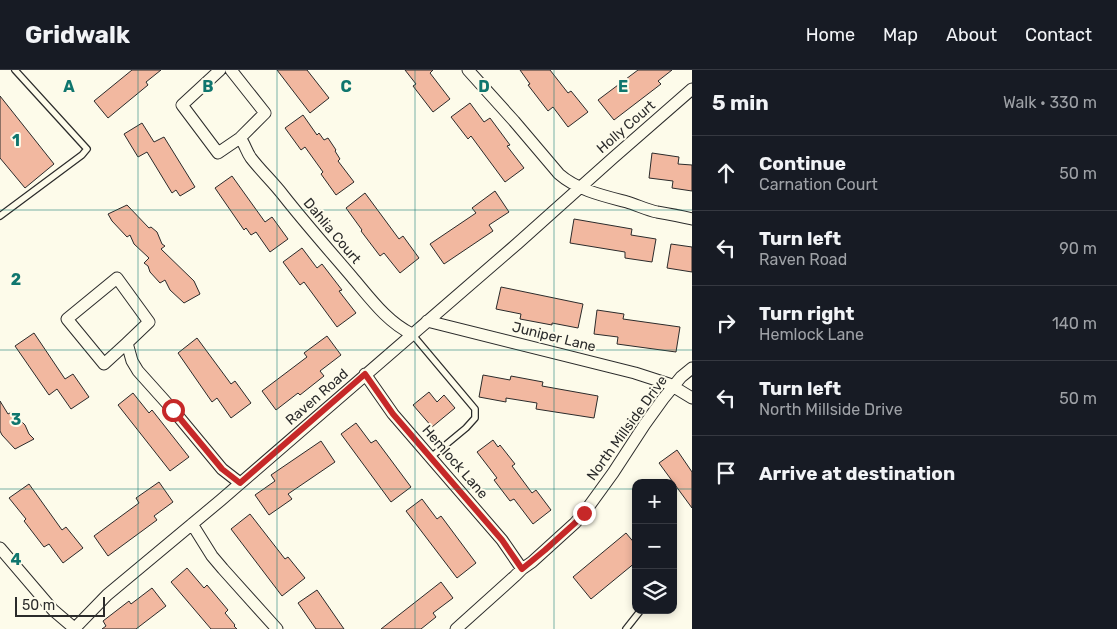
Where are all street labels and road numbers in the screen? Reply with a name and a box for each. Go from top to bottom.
street label: Holly Court [593,97,659,157]
street label: Dahlia Court [300,195,365,268]
street label: Juniper Lane [510,318,598,356]
street label: Raven Road [282,365,352,429]
street label: North Millside Drive [583,372,671,484]
street label: Hemlock Lane [418,422,492,502]

